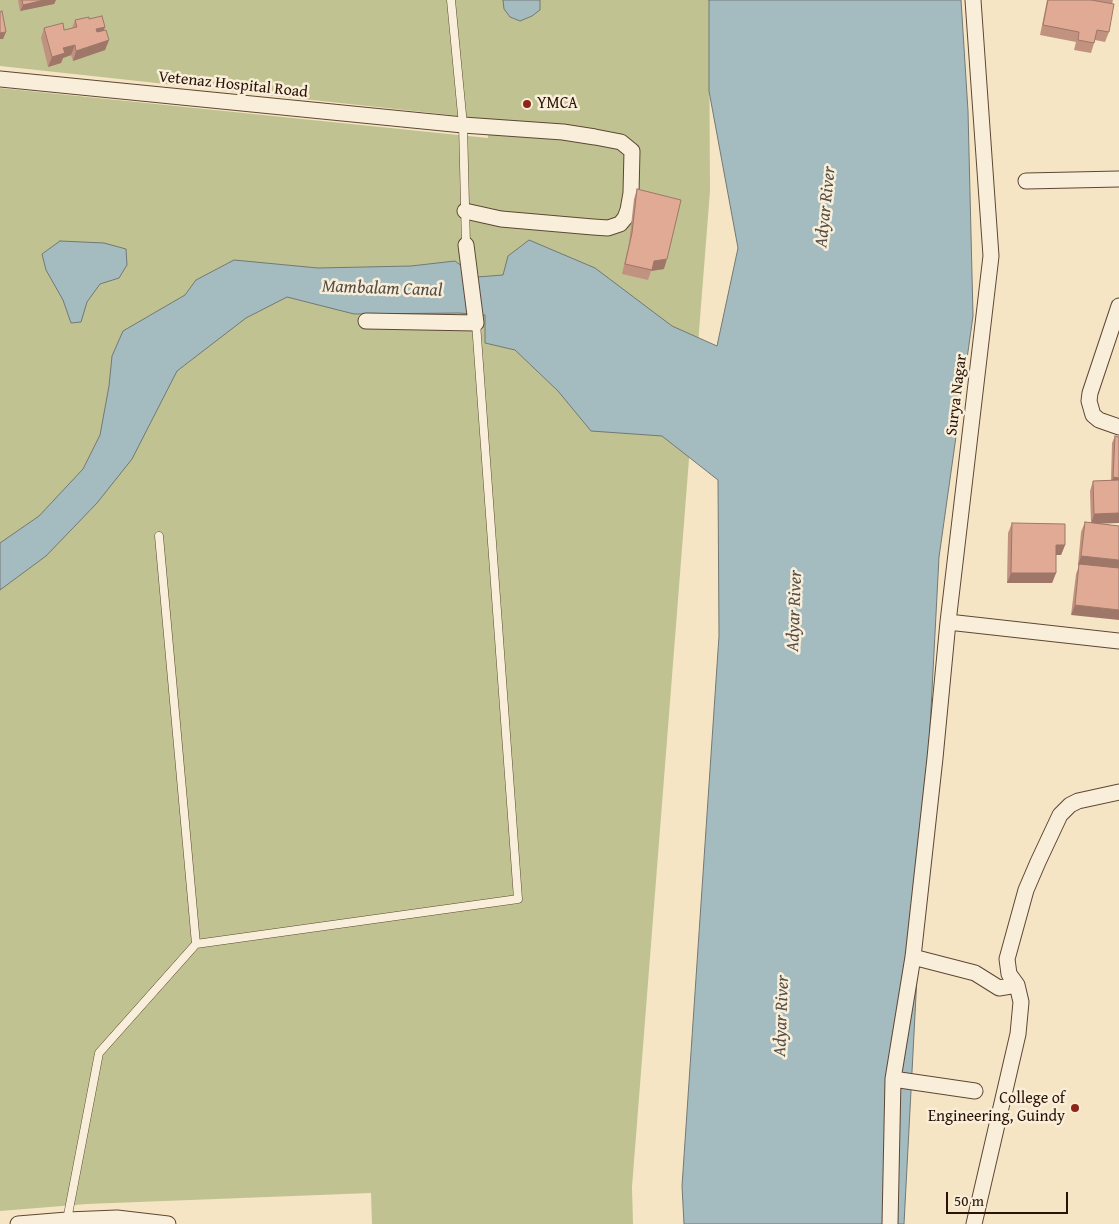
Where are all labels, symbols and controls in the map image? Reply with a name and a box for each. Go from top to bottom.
street label: Vetenaz Hospital Road [157,68,309,102]
place label: YMCA [537,94,578,114]
marker: YMCA [521,98,533,110]
water label: Adyar River [811,165,841,249]
water label: Mambalam Canal [321,276,443,302]
street label: Surya Nagar [942,353,972,437]
water label: Adyar River [783,570,807,652]
water label: Adyar River [770,975,794,1057]
place label: College of Engineering, Guindy [928,1089,1065,1127]
marker: College of Engineering, Guindy [1069,1102,1081,1114]
scale bar [949,1182,1072,1214]
text: 50 m [954,1190,984,1211]

